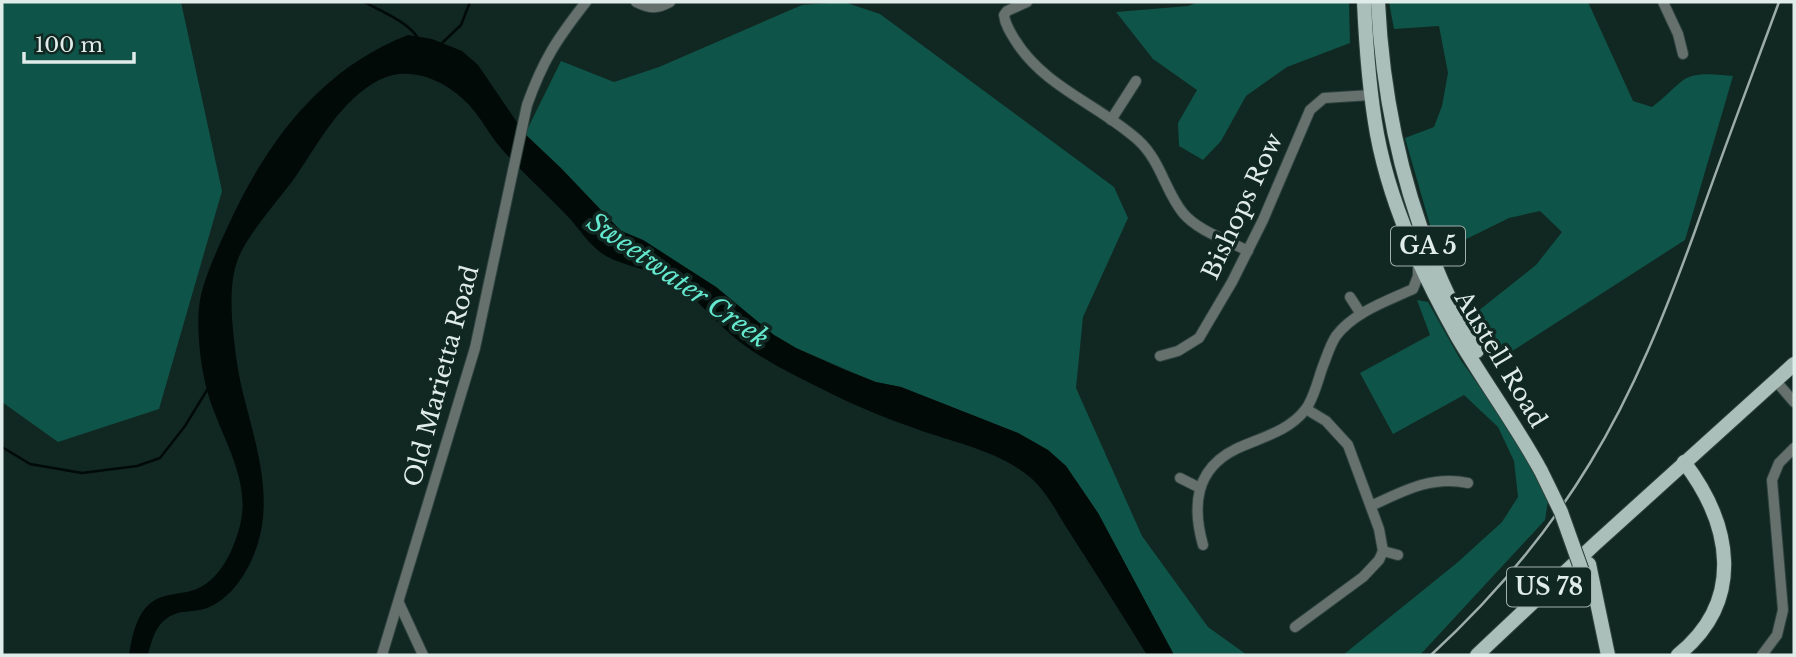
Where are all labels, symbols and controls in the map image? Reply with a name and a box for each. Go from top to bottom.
scale bar [24,21,135,65]
text: 100 m [35,32,103,58]
street label: Bishops Row [1195,128,1289,284]
water label: Sweetwater Creek [581,205,775,355]
road number: GA 5 [1391,227,1465,266]
street label: Old Marietta Road [397,262,485,490]
street label: Austell Road [1448,285,1553,433]
road number: US 78 [1507,568,1591,607]

